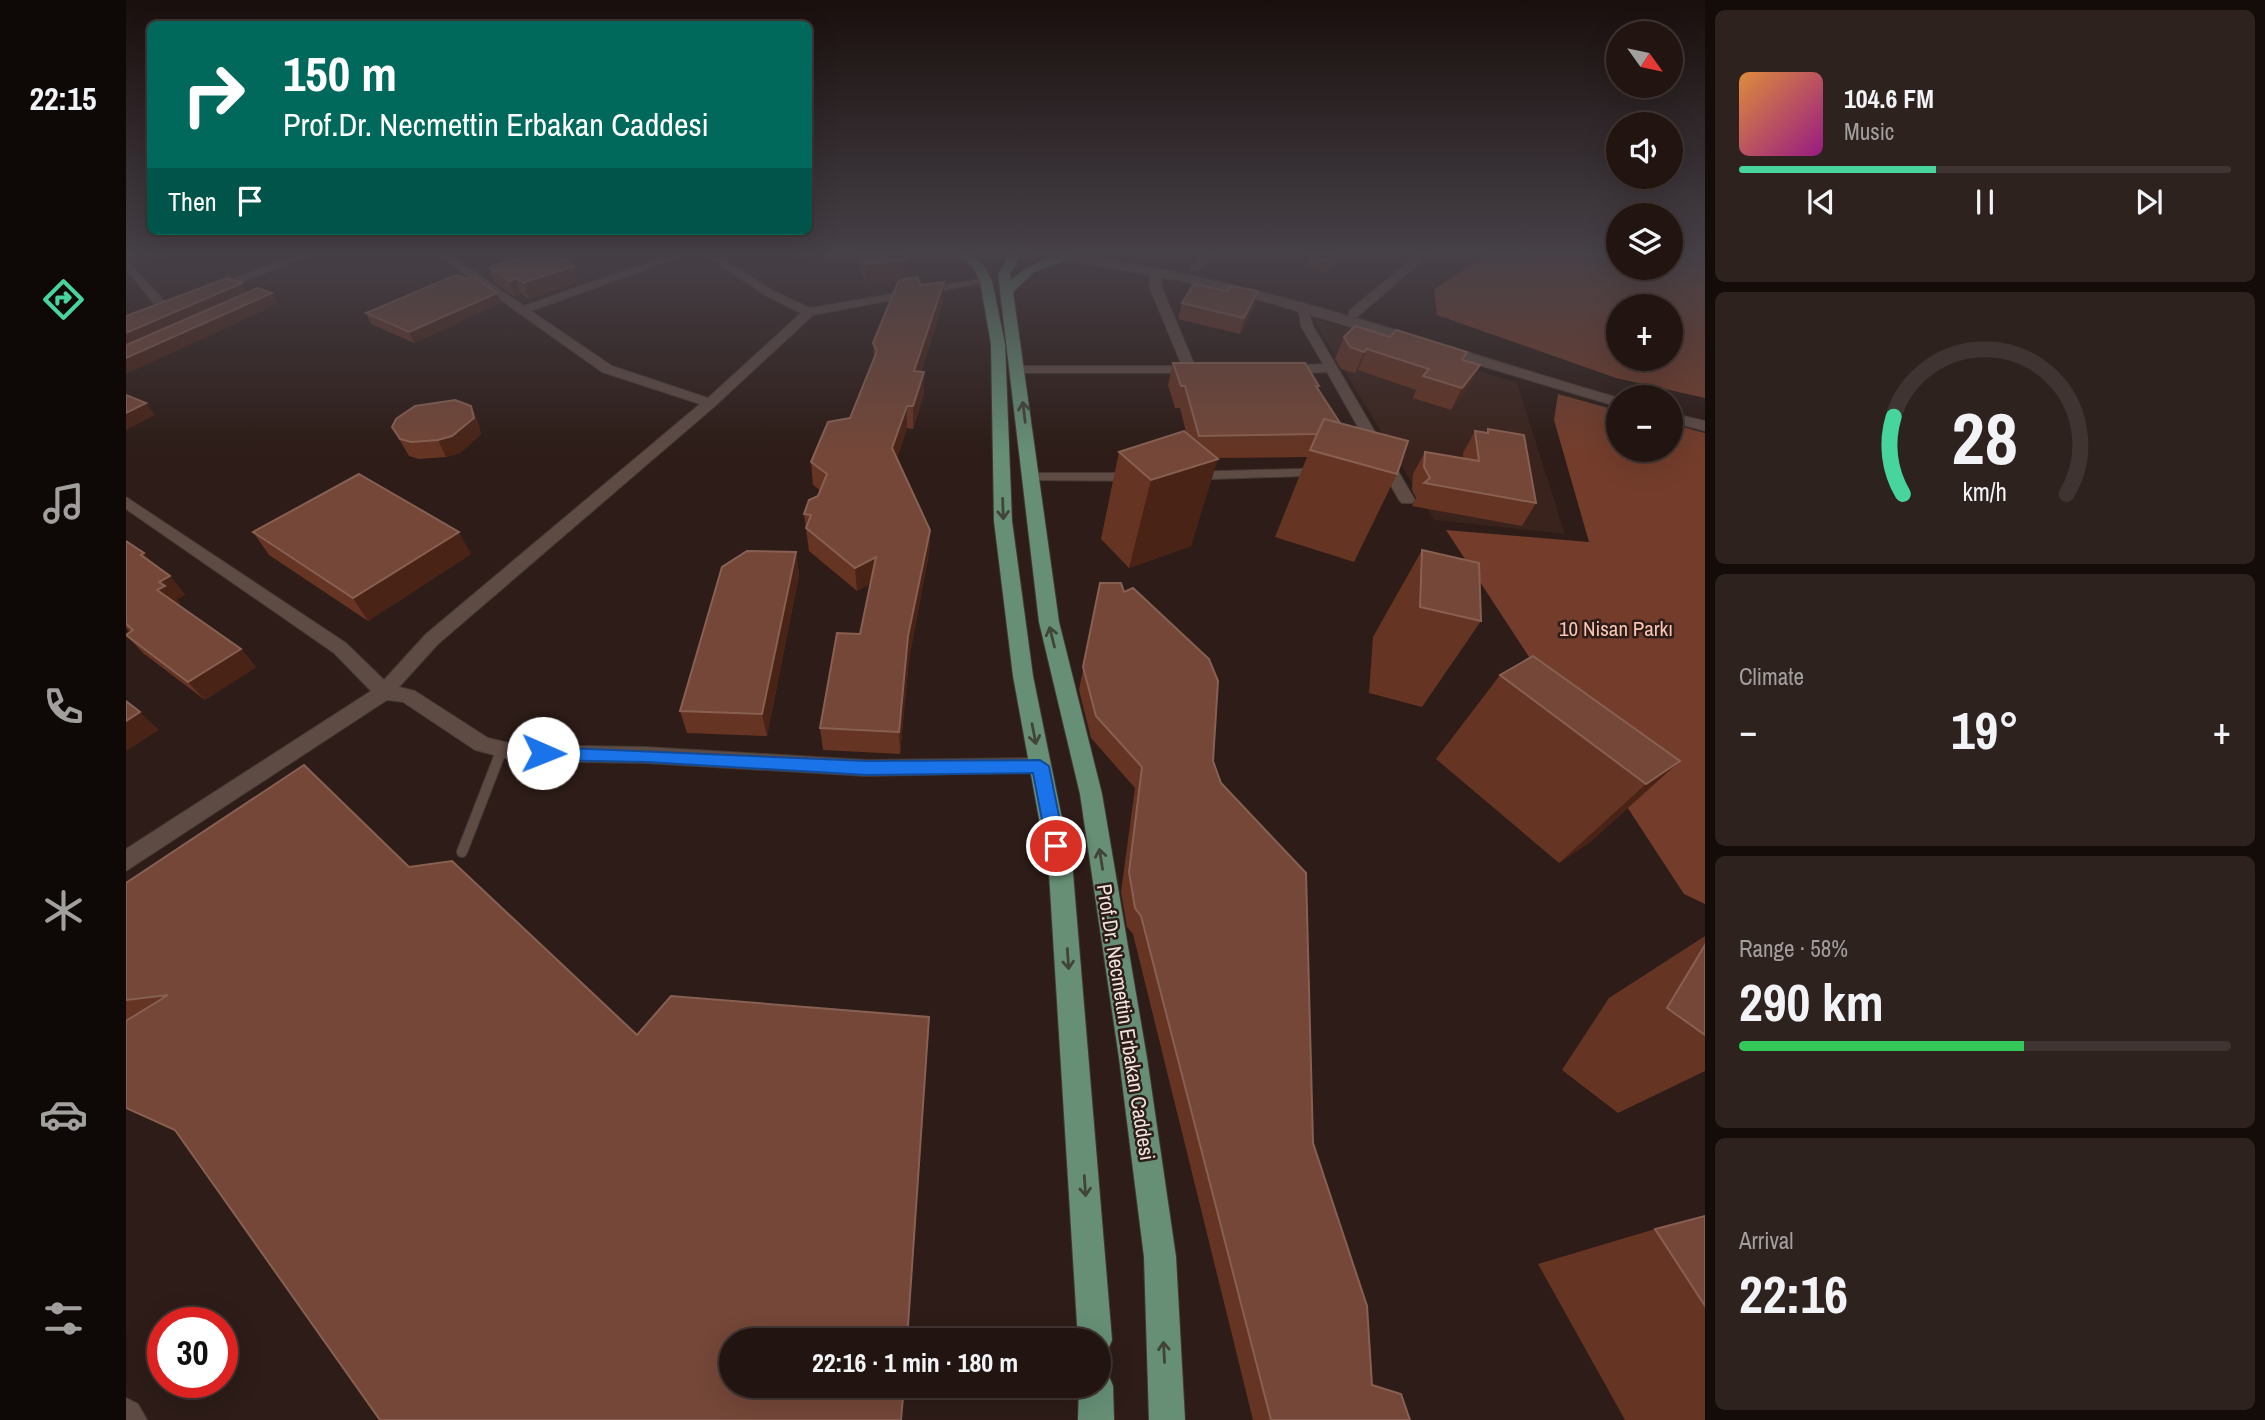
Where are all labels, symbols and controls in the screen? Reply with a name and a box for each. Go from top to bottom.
north arrow [1606,21,1684,98]
map controls [1606,21,1683,462]
text: 150 m [283,40,397,106]
icon: right [168,49,259,140]
text: 22:15 [29,77,97,120]
text: 104.6 FM [1844,81,1934,116]
text: Prof.Dr. Necmettin Erbakan Caddesi [283,103,709,146]
button: sound [1606,112,1683,189]
text: Music [1844,116,1894,147]
icon: arrive [231,182,269,220]
icon: previous [1802,183,1840,221]
icon: pause [1966,183,2004,221]
icon: next [2130,183,2168,221]
text: Then [168,184,217,219]
button: layers [1606,203,1683,280]
icon: directions [39,275,88,324]
button: + [1606,294,1683,371]
button: − [1606,385,1683,462]
text: 28 [1952,389,2018,487]
one-way arrow [1017,401,1030,424]
text: km/h [1963,475,2007,509]
icon: music [39,479,88,528]
one-way arrow [996,497,1010,520]
park label: 10 Nisan Parkı [1559,614,1673,643]
one-way arrow [1045,626,1058,649]
text: Climate [1739,661,1804,692]
icon: phone [39,682,88,731]
text: 19° [1951,695,2019,765]
text: − [1739,705,1757,756]
text: + [2213,705,2231,756]
position arrow [506,716,580,790]
one-way arrow [1028,722,1042,745]
pin [1026,816,1086,876]
icon: arrive [1037,827,1075,865]
one-way arrow [1094,848,1107,871]
street label: Prof.Dr. Necmettin Erbakan Caddesi [1090,882,1162,1162]
icon: climate [39,886,88,935]
text: Range · 58% [1739,933,1848,964]
one-way arrow [1062,947,1075,970]
text: 290 km [1739,967,1884,1037]
icon: car [39,1090,88,1139]
one-way arrow [1079,1174,1092,1196]
text: Arrival [1739,1225,1794,1256]
text: 22:16 [1739,1259,1848,1329]
icon: filters [39,1294,88,1343]
speed limit sign: 30 [147,1307,238,1398]
one-way arrow [1158,1341,1171,1364]
text: 22:16 · 1 min · 180 m [812,1345,1018,1380]

